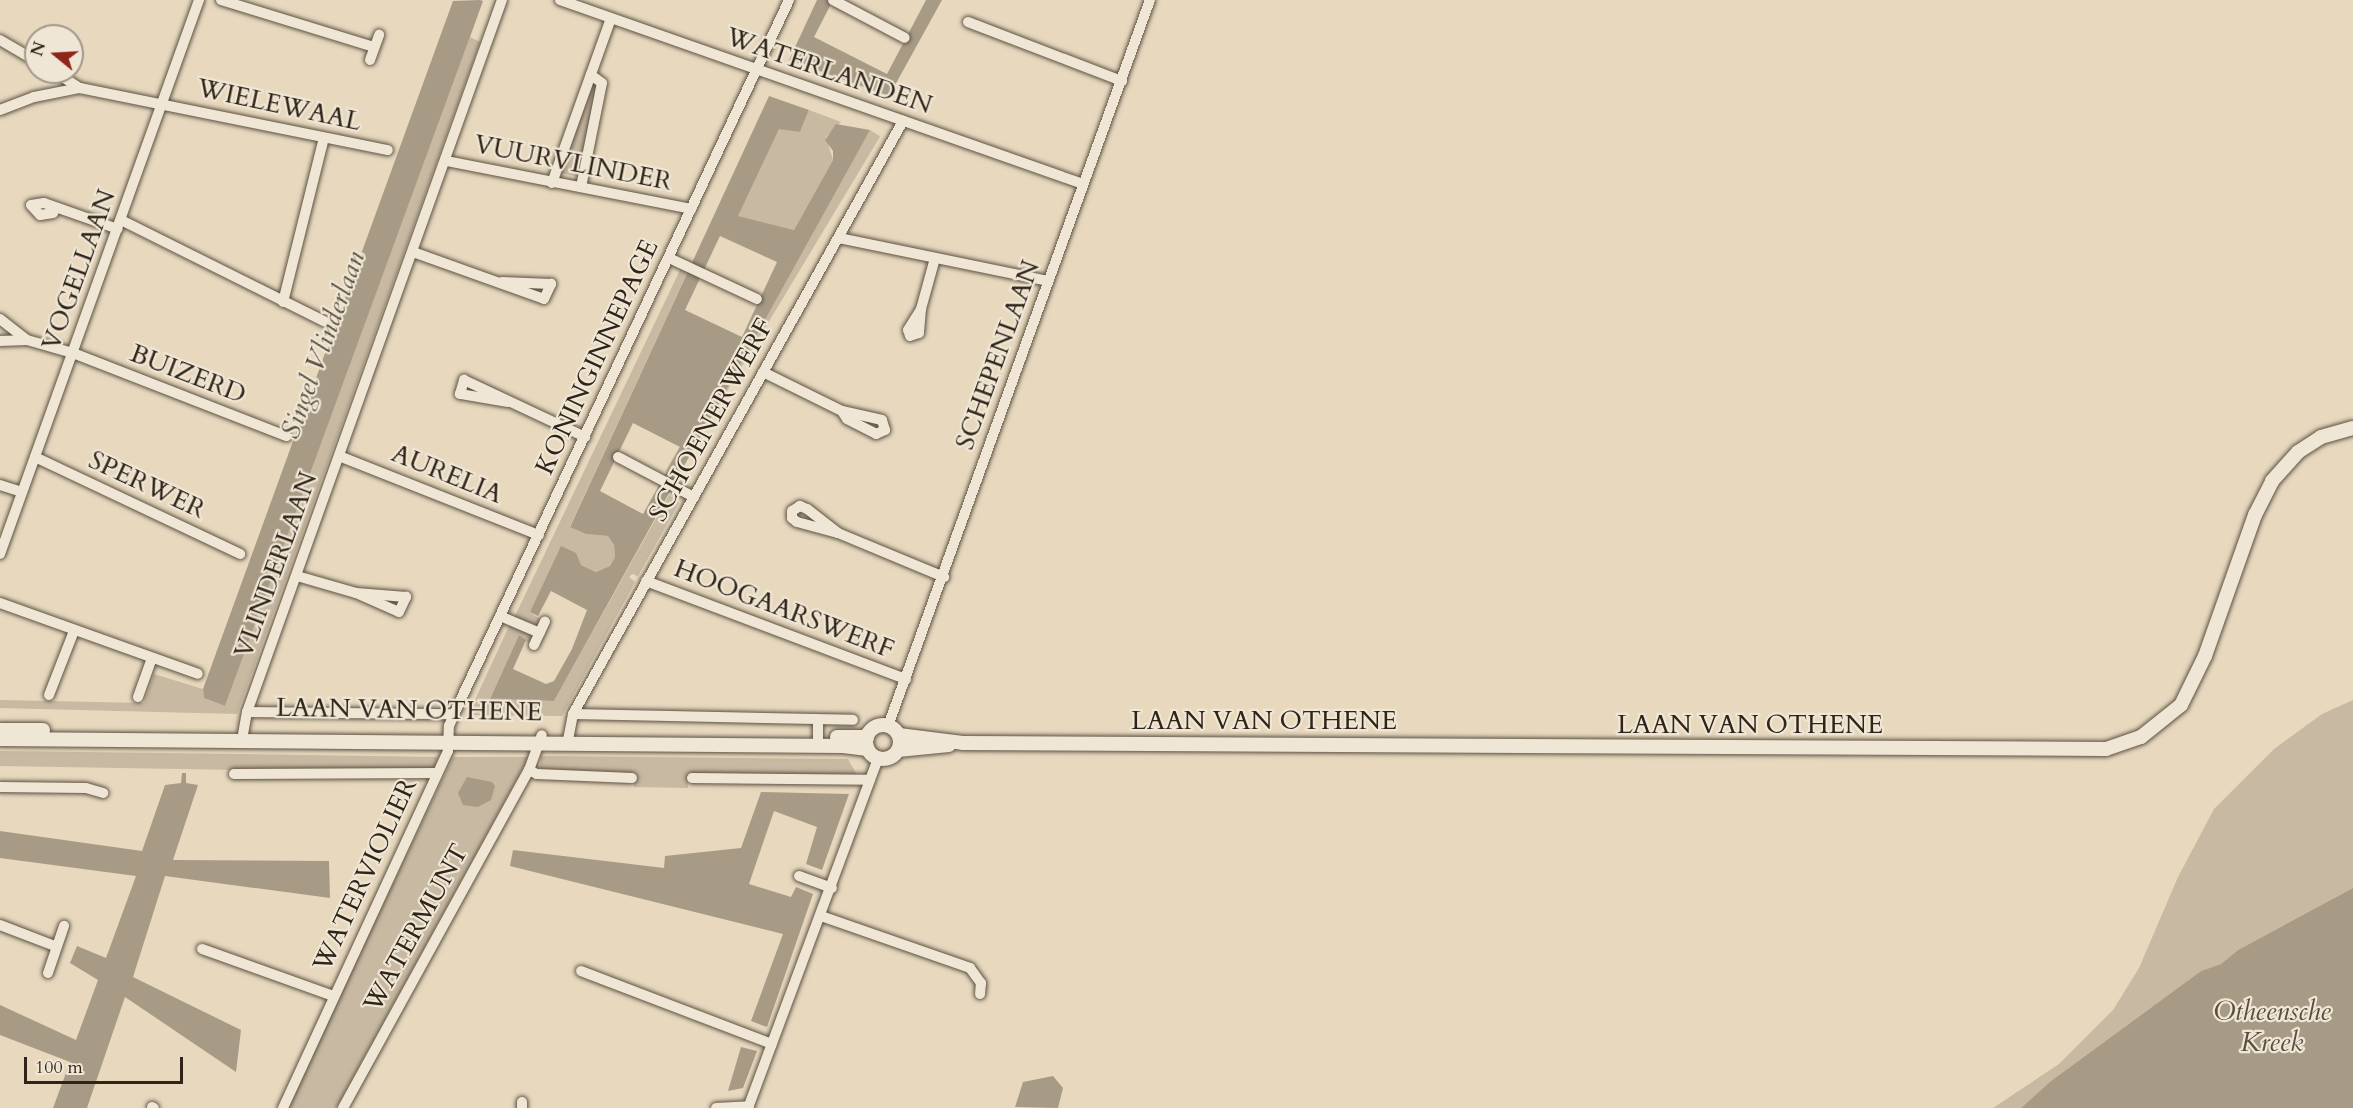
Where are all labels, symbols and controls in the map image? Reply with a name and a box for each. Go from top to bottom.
street label: WATERLANDEN [722,21,936,121]
north arrow [24,24,84,84]
text: N [26,39,51,59]
street label: WIELEWAAL [194,72,364,138]
street label: VUURVLINDER [472,129,674,197]
street label: VOGELLAAN [35,185,123,355]
street label: KONINGINNEPAGE [529,235,665,479]
water label: Singel Vlinderlaan [274,247,372,443]
street label: SCHEPENLAAN [949,256,1047,454]
street label: SCHOENERWERF [642,313,780,527]
street label: BUIZERD [126,338,250,410]
street label: AURELIA [387,438,507,510]
street label: SPERWER [84,444,210,526]
street label: VLINDERLAAN [228,468,324,662]
street label: HOOGAARSWERF [670,553,898,665]
street label: LAAN VAN OTHENE [276,692,542,728]
street label: LAAN VAN OTHENE [1131,705,1397,737]
street label: LAAN VAN OTHENE [1617,709,1883,741]
street label: WATERVIOLIER [307,773,423,977]
street label: WATERMUNT [357,839,475,1017]
water label: Otheensche Kreek [2213,995,2331,1058]
scale bar [27,1045,186,1083]
text: 100 m [35,1055,83,1080]

